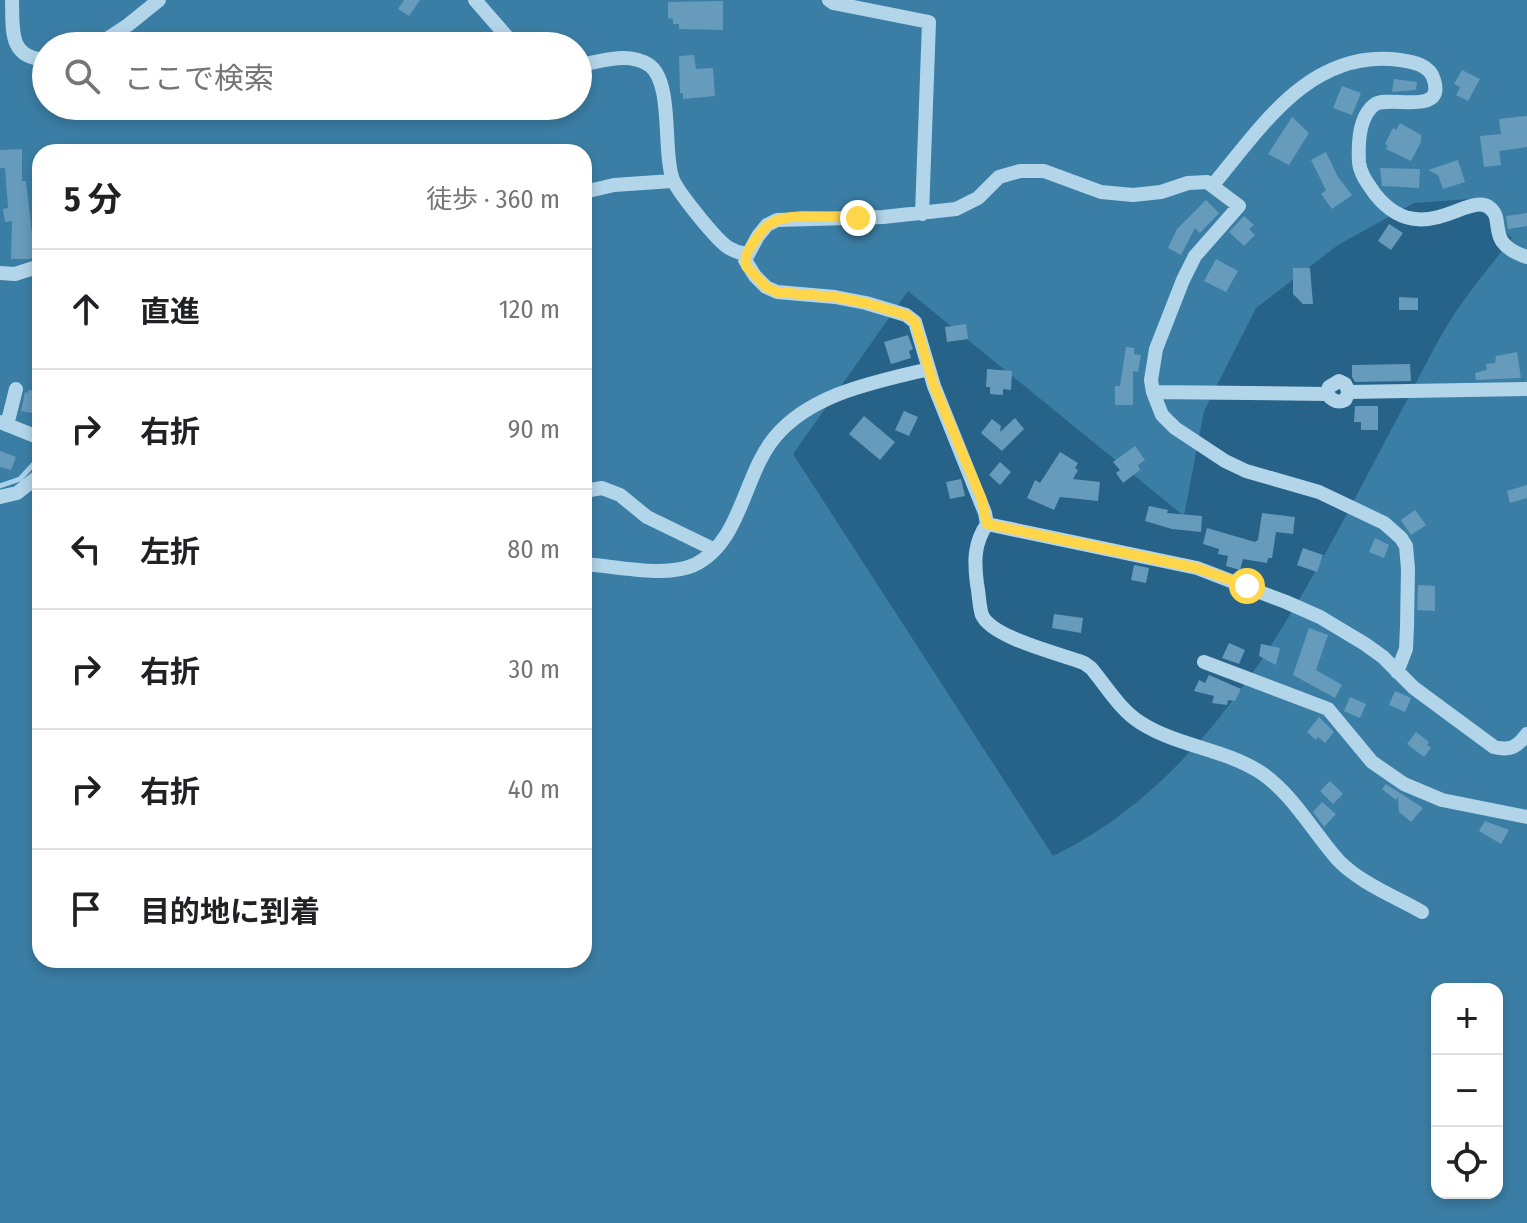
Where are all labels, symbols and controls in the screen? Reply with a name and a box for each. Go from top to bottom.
search box [32,32,592,120]
icon: search [60,54,104,98]
text: ここで検索 [124,61,274,97]
text: 5 分 [64,179,122,220]
text: 徒歩 · 360 m [426,184,560,215]
route end [840,200,876,236]
icon: ahead [64,287,108,331]
text: 直進 [140,294,200,330]
text: 120 m [499,294,560,325]
icon: right [64,407,108,451]
text: 右折 [140,414,200,450]
text: 90 m [508,414,560,445]
icon: left [64,527,108,571]
text: 左折 [140,534,200,570]
text: 80 m [507,534,560,565]
route start [1229,568,1265,604]
icon: right [64,647,108,691]
text: 右折 [140,654,200,690]
text: 30 m [509,654,560,685]
icon: right [64,767,108,811]
text: 右折 [140,774,200,810]
text: 40 m [508,774,560,805]
icon: arrive [64,887,108,931]
text: 目的地に到着 [140,894,320,930]
map controls [1431,983,1503,1199]
button: + [1431,983,1503,1055]
button: − [1431,1055,1503,1127]
button: locate [1431,1127,1503,1199]

